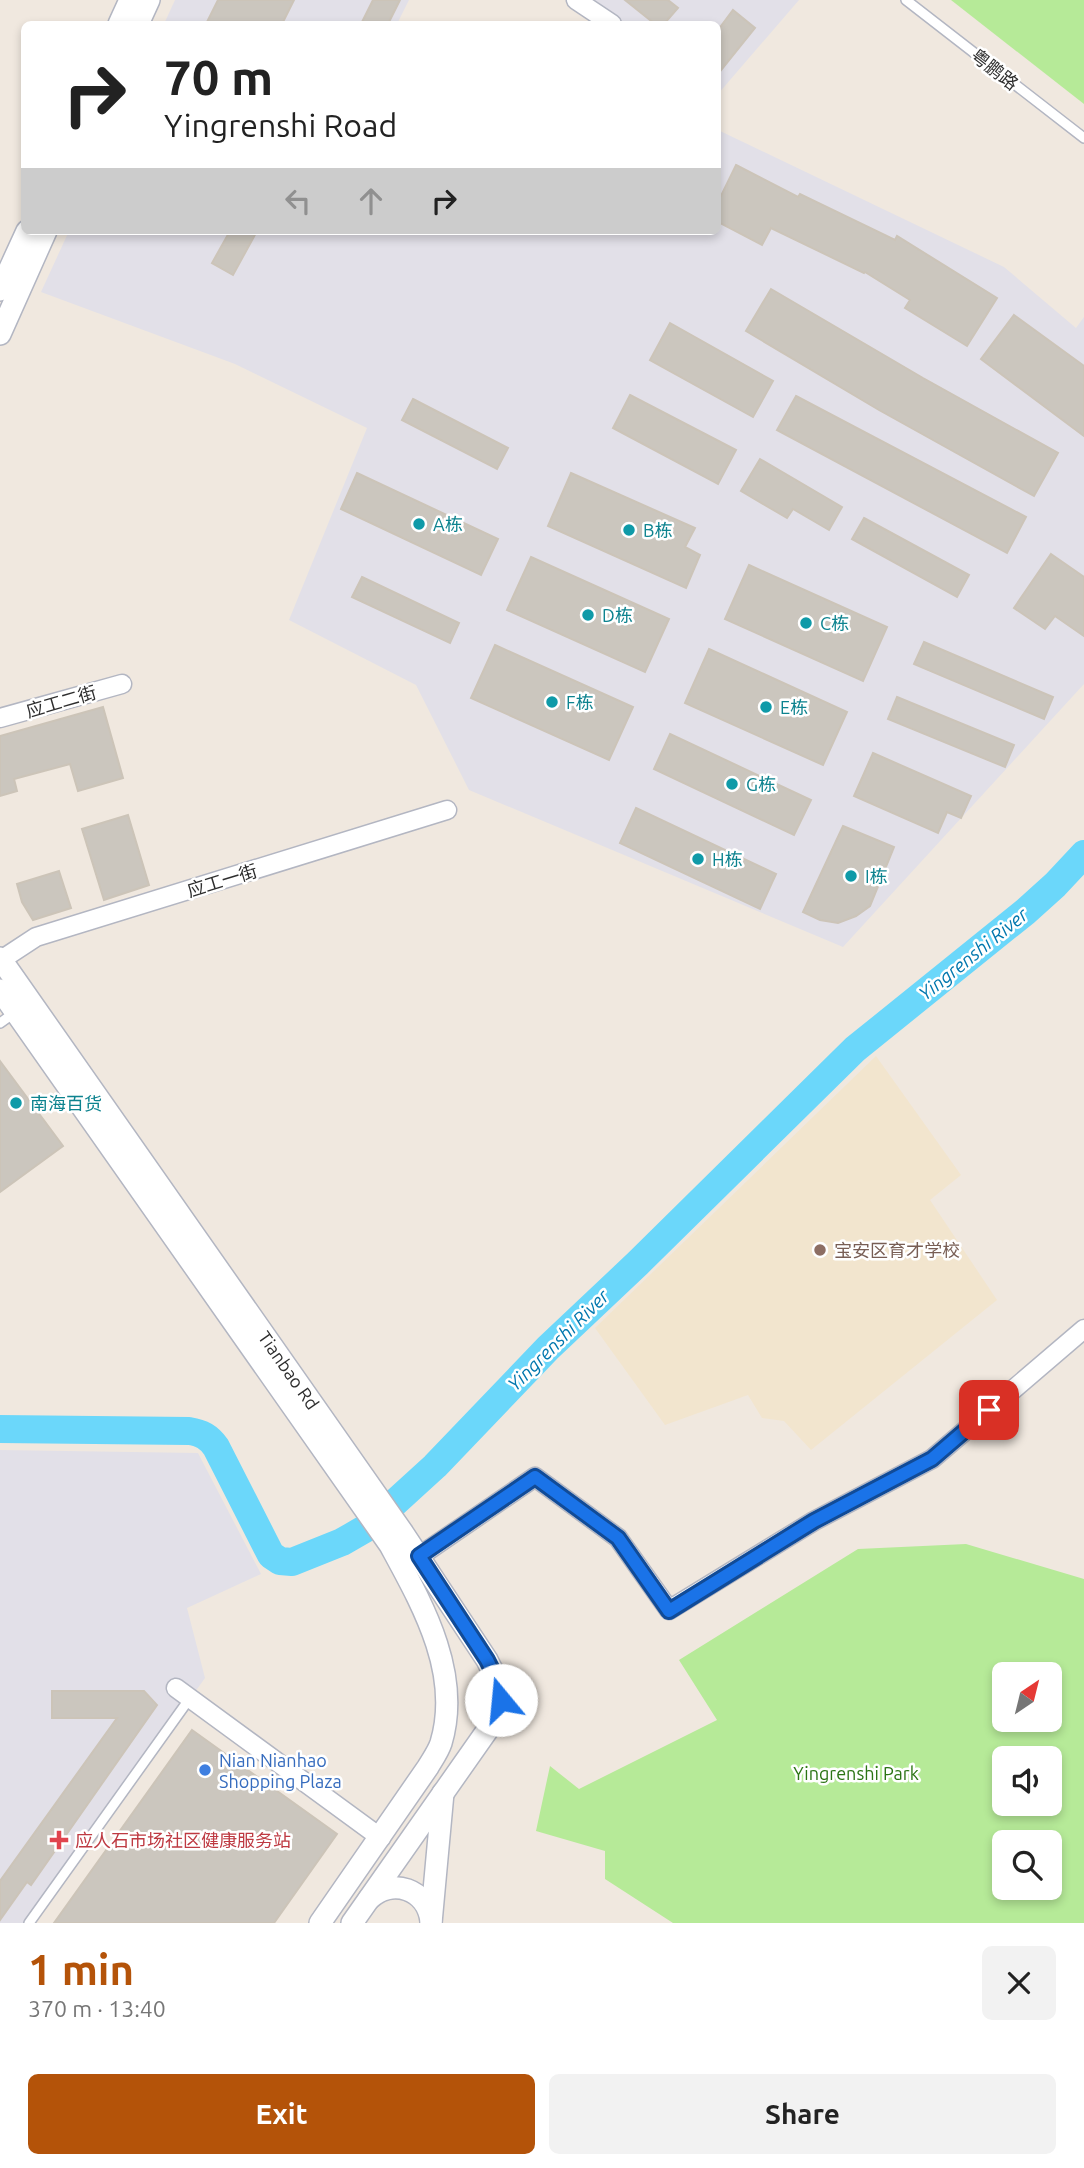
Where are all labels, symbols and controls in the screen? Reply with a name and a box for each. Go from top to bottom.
street label: 粤鹏路 [968,44,1022,94]
icon: right [49,49,140,140]
text: 70 m [164,49,273,104]
text: Yingrenshi Road [164,107,397,143]
icon: left [279,182,317,220]
icon: ahead [352,182,390,220]
icon: right [425,182,463,220]
place label: A栋 [433,514,463,534]
marker: A栋 [411,516,427,532]
place label: B栋 [643,520,672,540]
marker: B栋 [621,522,637,538]
place label: D栋 [602,605,633,625]
marker: D栋 [580,607,596,623]
place label: C栋 [820,613,849,633]
marker: C栋 [798,615,814,631]
street label: 应工二街 [24,681,98,721]
place label: F栋 [566,692,593,712]
marker: F栋 [544,694,560,710]
place label: E栋 [780,697,808,717]
marker: E栋 [758,699,774,715]
place label: G栋 [746,774,776,794]
marker: G栋 [724,776,740,792]
place label: H栋 [712,849,743,869]
marker: H栋 [690,851,706,867]
street label: 应工一街 [185,860,259,900]
place label: I栋 [865,866,888,886]
marker: I栋 [843,868,859,884]
water label: Yingrenshi River [914,903,1033,1005]
place label: 南海百货 [30,1093,102,1113]
marker: 南海百货 [8,1095,24,1111]
place label: 宝安区育才学校 [834,1240,960,1260]
marker: 宝安区育才学校 [812,1242,828,1258]
water label: Yingrenshi River [503,1284,614,1395]
street label: Tianbao Rd [255,1327,323,1413]
pin [959,1380,1019,1440]
icon: arrive [970,1391,1008,1429]
north arrow [992,1662,1062,1732]
map controls [992,1662,1062,1900]
position arrow [464,1663,538,1737]
button: sound [992,1746,1062,1816]
place label: Nian Nianhao Shopping Plaza [219,1750,342,1791]
marker: Nian Nianhao Shopping Plaza [197,1762,213,1778]
park label: Yingrenshi Park [793,1763,919,1783]
marker: 应人石市场社区健康服务站 [49,1830,69,1850]
place label: 应人石市场社区健康服务站 [75,1830,291,1850]
button: search [992,1830,1062,1900]
text: 1 min [28,1946,134,1993]
button: close [982,1946,1056,2020]
text: 370 m · 13:40 [28,1996,166,2021]
button: Exit [28,2074,535,2154]
button: Share [549,2074,1056,2154]

